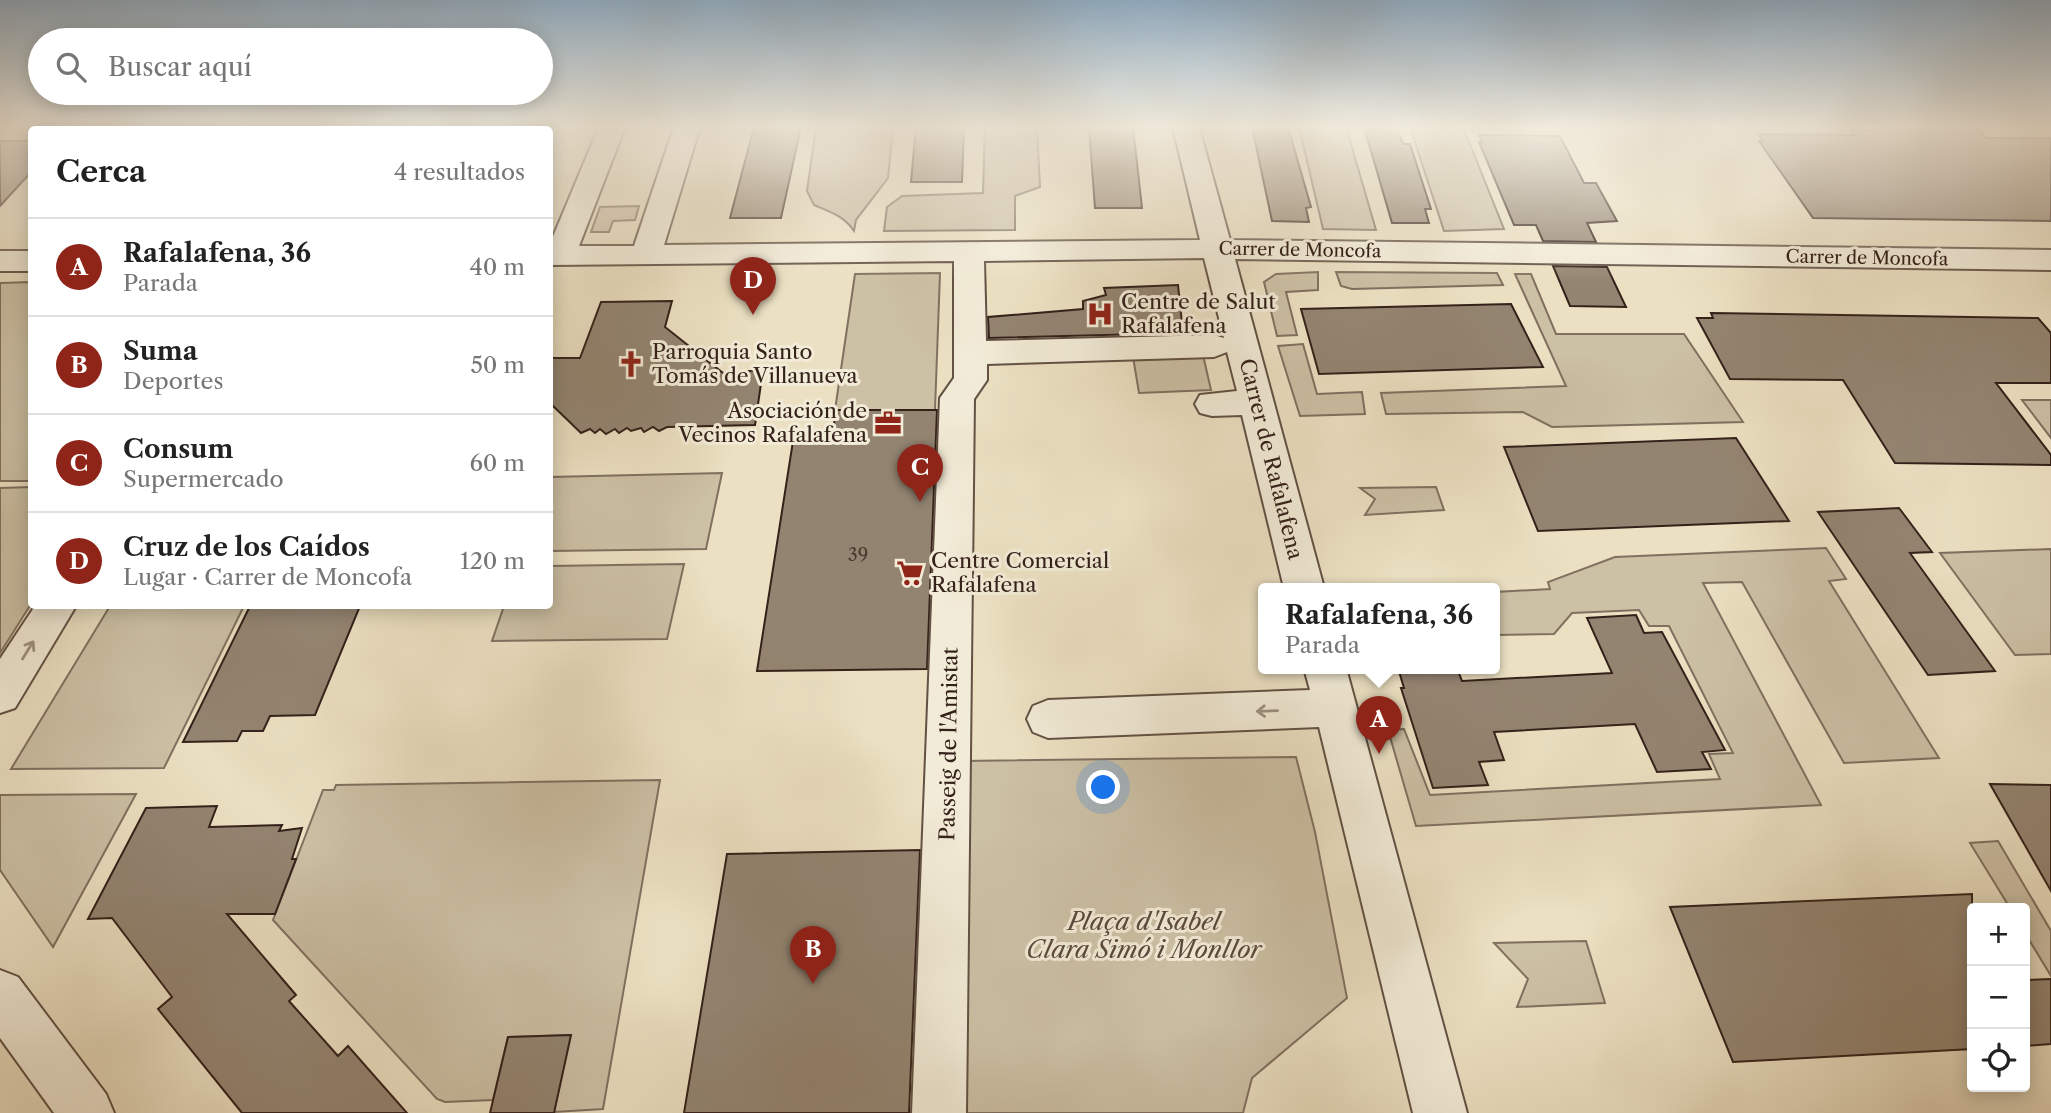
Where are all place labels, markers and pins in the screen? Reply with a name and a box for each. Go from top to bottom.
pin: D [730,257,776,315]
place label: Centre de Salut Rafalafena [1121,289,1276,338]
hospital icon: Centre de Salut Rafalafena [1085,299,1115,329]
place label: Parroquia Santo Tomás de Villanueva [652,339,859,388]
church icon: Parroquia Santo Tomás de Villanueva [616,349,646,379]
place label: Asociación de Vecinos Rafalafena [677,398,868,447]
office icon: Asociación de Vecinos Rafalafena [873,408,903,438]
pin: C [897,444,943,502]
place label: Centre Comercial Rafalafena [931,548,1109,597]
supermarket icon: Centre Comercial Rafalafena [895,558,925,588]
pin: A [1356,696,1402,754]
pin: B [790,926,836,984]

